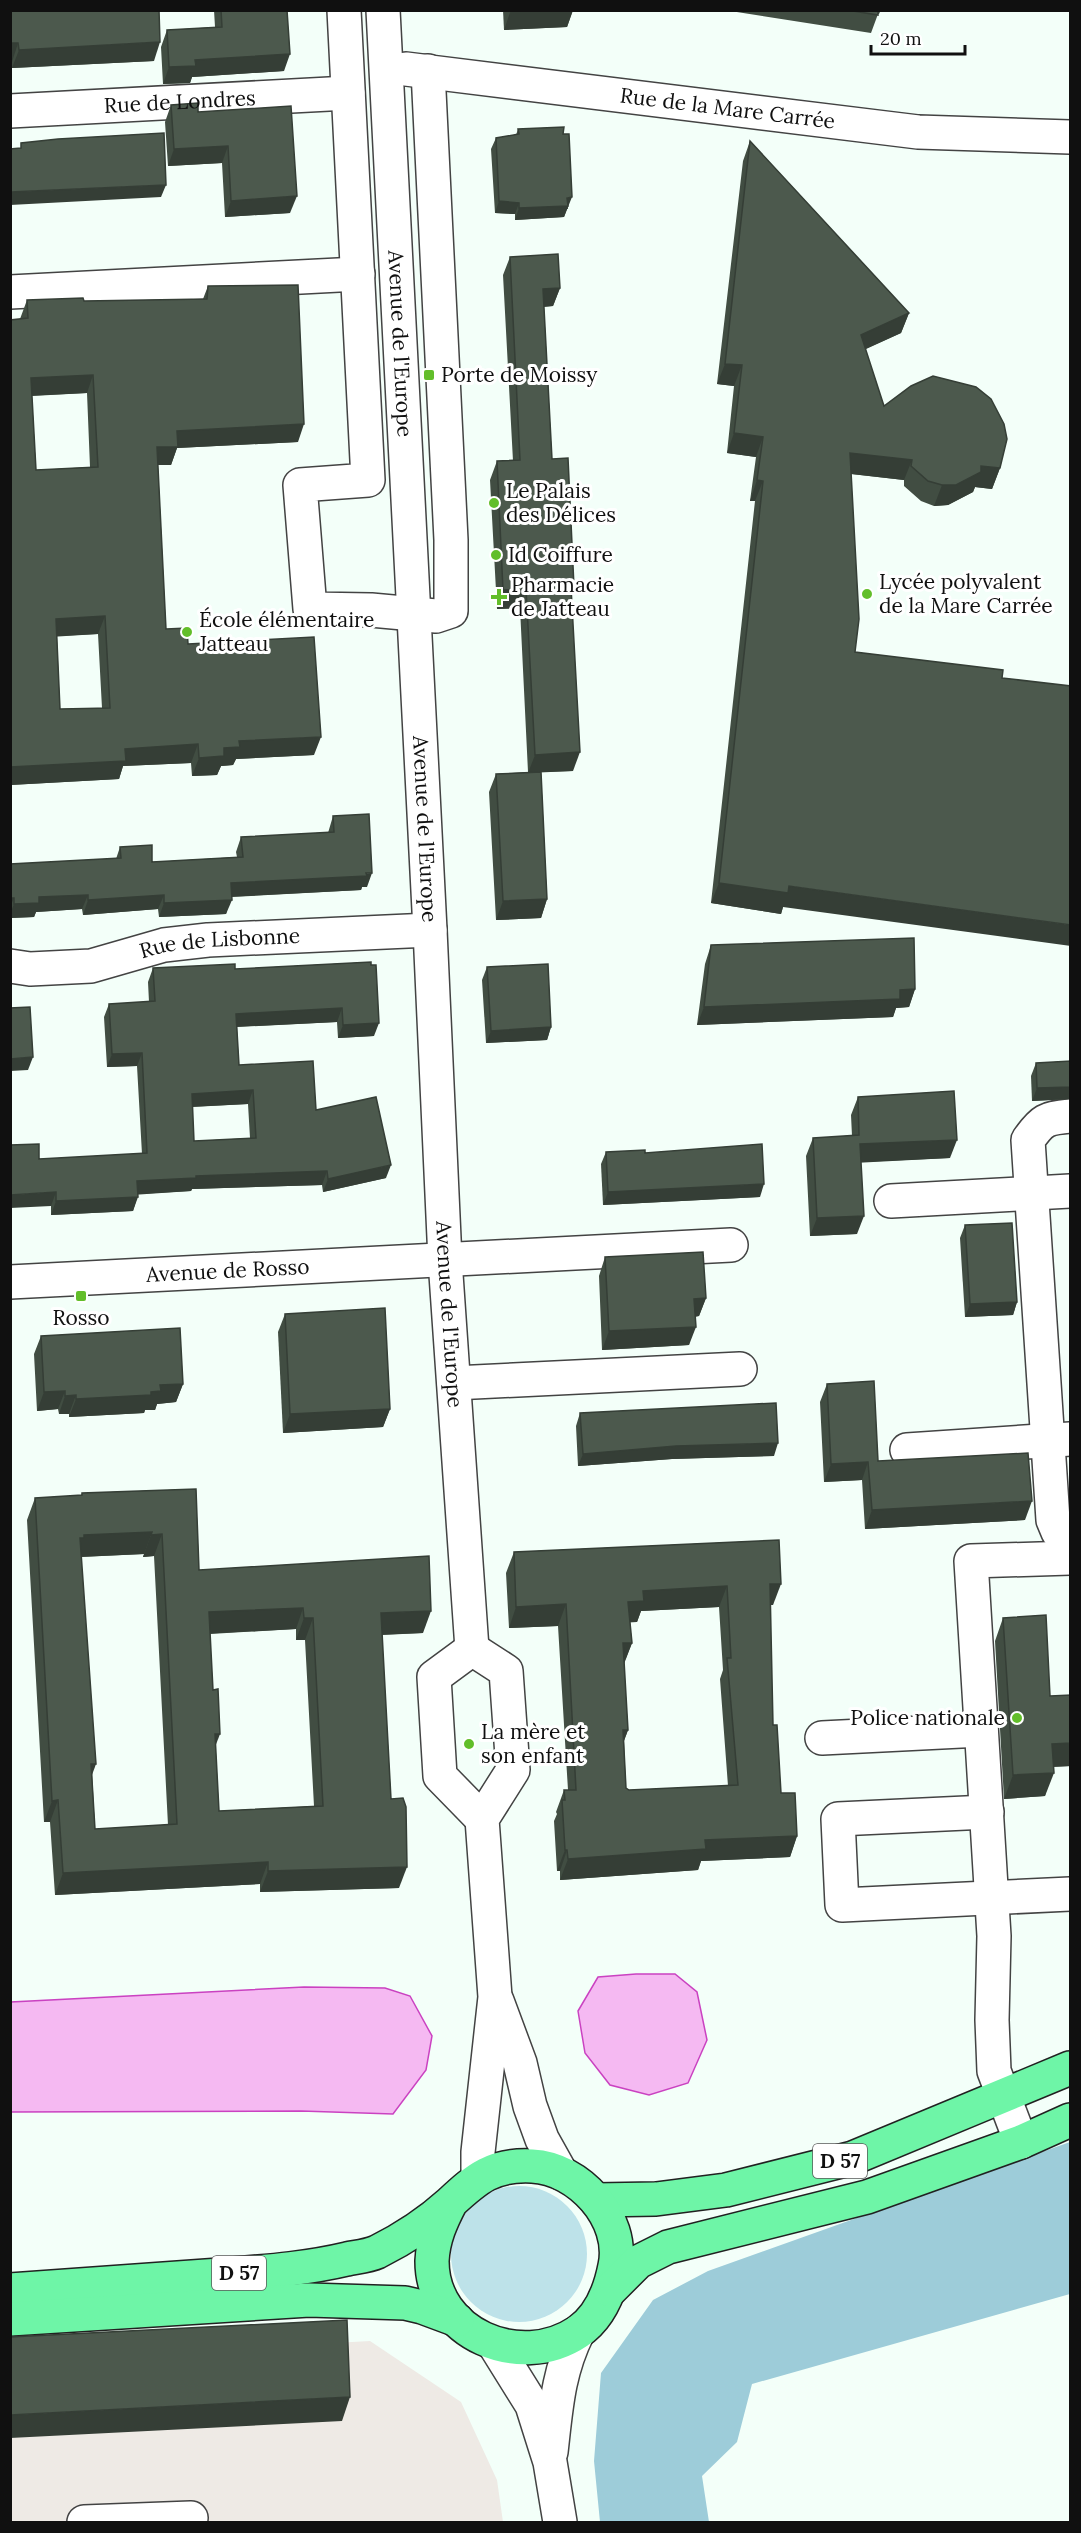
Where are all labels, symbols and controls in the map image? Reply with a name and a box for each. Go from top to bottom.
scale bar [871,18,966,56]
text: 20 m [880,27,922,50]
street label: Rue de la Mare Carrée [619,81,837,135]
street label: Rue de Londres [103,84,256,119]
street label: Avenue de l'Europe [382,248,419,438]
place label: Porte de Moissy [441,361,597,388]
marker: Porte de Moissy [422,368,436,382]
place label: Le Palais des Délices [506,477,616,528]
marker: Le Palais des Délices [487,496,501,510]
place label: Id Coiffure [508,541,613,568]
marker: Id Coiffure [489,548,503,562]
place label: Lycée polyvalent de la Mare Carrée [879,568,1053,619]
place label: Pharmacie de Jatteau [511,571,614,622]
marker: Lycée polyvalent de la Mare Carrée [860,587,874,601]
marker: Pharmacie de Jatteau [492,590,506,604]
place label: École élémentaire Jatteau [198,606,374,657]
marker: École élémentaire Jatteau [180,625,194,639]
street label: Avenue de l'Europe [407,734,444,923]
street label: Rue de Lisbonne [136,922,301,964]
street label: Avenue de l'Europe [430,1219,469,1409]
street label: Avenue de Rosso [144,1253,310,1288]
marker: Rosso [74,1289,88,1303]
place label: Rosso [52,1304,110,1331]
place label: Police nationale [850,1704,1005,1731]
marker: Police nationale [1010,1711,1024,1725]
place label: La mère et son enfant [481,1718,586,1769]
marker: La mère et son enfant [462,1737,476,1751]
road number: D 57 [813,2144,867,2178]
road number: D 57 [212,2256,266,2290]

